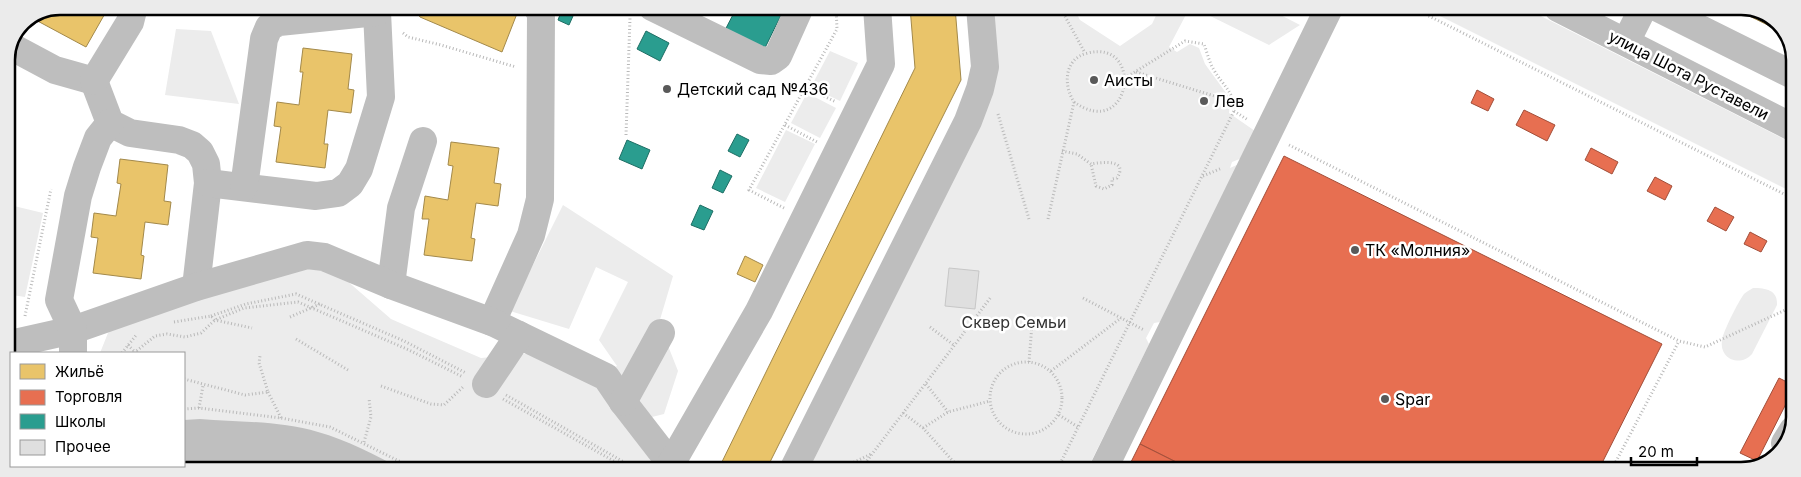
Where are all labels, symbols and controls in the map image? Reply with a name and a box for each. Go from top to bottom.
street label: улица Шота Руставели [1605,26,1773,124]
place label: Аисты [1104,70,1153,90]
marker: Аисты [1088,74,1100,86]
place label: Детский сад №436 [677,79,828,99]
marker: Детский сад №436 [661,83,673,95]
place label: Лев [1214,91,1244,111]
marker: Лев [1198,95,1210,107]
place label: ТК «Молния» [1365,240,1470,260]
marker: ТК «Молния» [1349,244,1361,256]
park label: Сквер Семьи [962,312,1066,332]
legend [10,352,185,467]
text: Жильё [55,362,104,381]
text: Торговля [55,387,122,406]
place label: Spar [1395,389,1430,409]
marker: Spar [1379,393,1391,405]
text: Школы [55,412,106,431]
scale bar [1631,434,1697,466]
text: Прочее [55,437,111,456]
text: 20 m [1638,442,1674,461]

